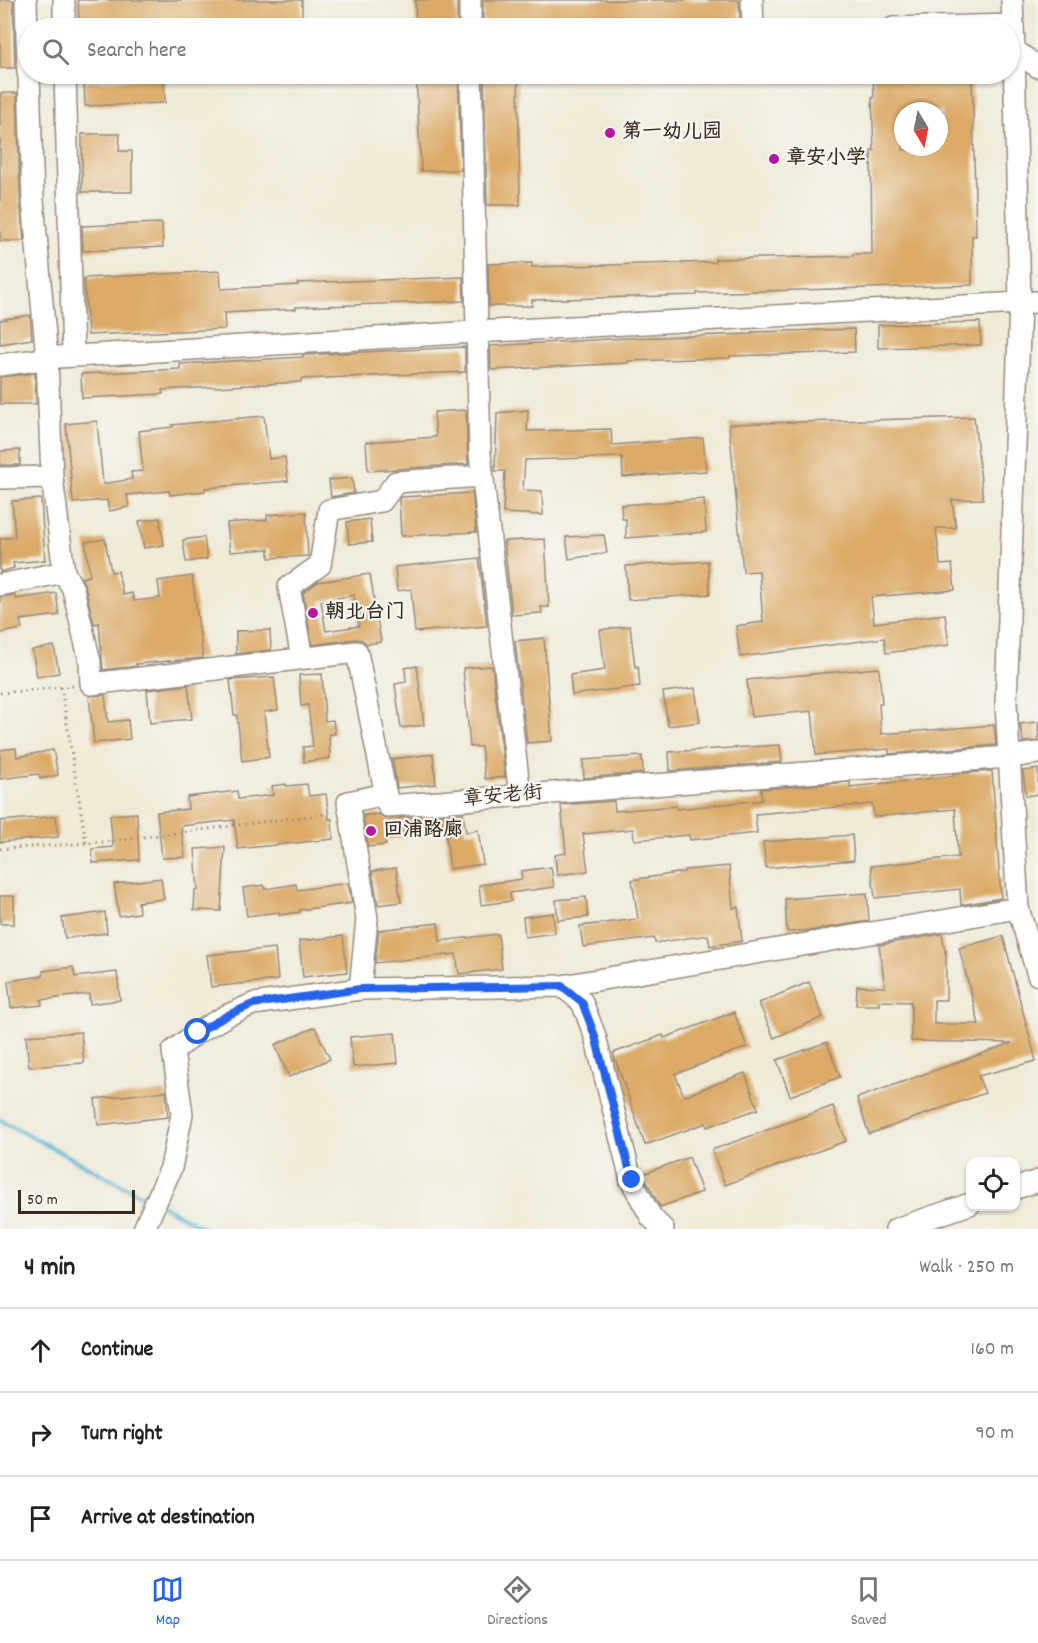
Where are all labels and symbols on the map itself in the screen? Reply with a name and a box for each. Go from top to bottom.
north arrow [894,102,948,156]
place label: 第一幼儿园 [622,119,722,147]
marker: 第一幼儿园 [603,126,617,140]
place label: 章安小学 [786,145,866,173]
marker: 章安小学 [767,152,781,166]
place label: 朝北台门 [325,599,405,627]
marker: 朝北台门 [306,606,320,620]
street label: 章安老街 [462,780,544,814]
place label: 回浦路廊 [383,817,463,845]
marker: 回浦路廊 [364,824,378,838]
route start [184,1018,210,1044]
route end [618,1166,644,1192]
scale bar [18,1187,135,1214]

